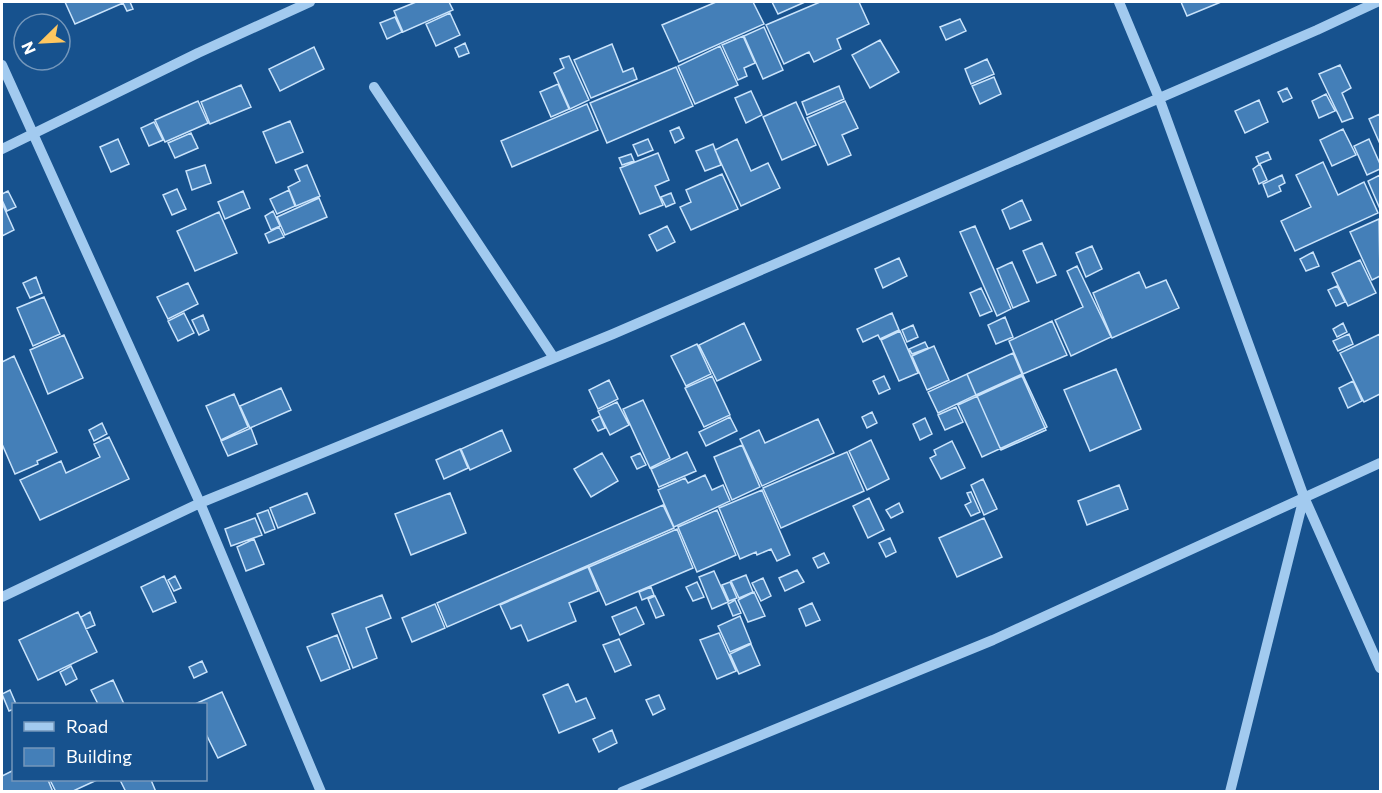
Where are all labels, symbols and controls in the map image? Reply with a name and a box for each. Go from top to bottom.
north arrow [12,12,72,72]
text: N [17,39,39,58]
legend [12,703,207,781]
text: Road [66,715,108,737]
text: Building [66,745,132,767]

